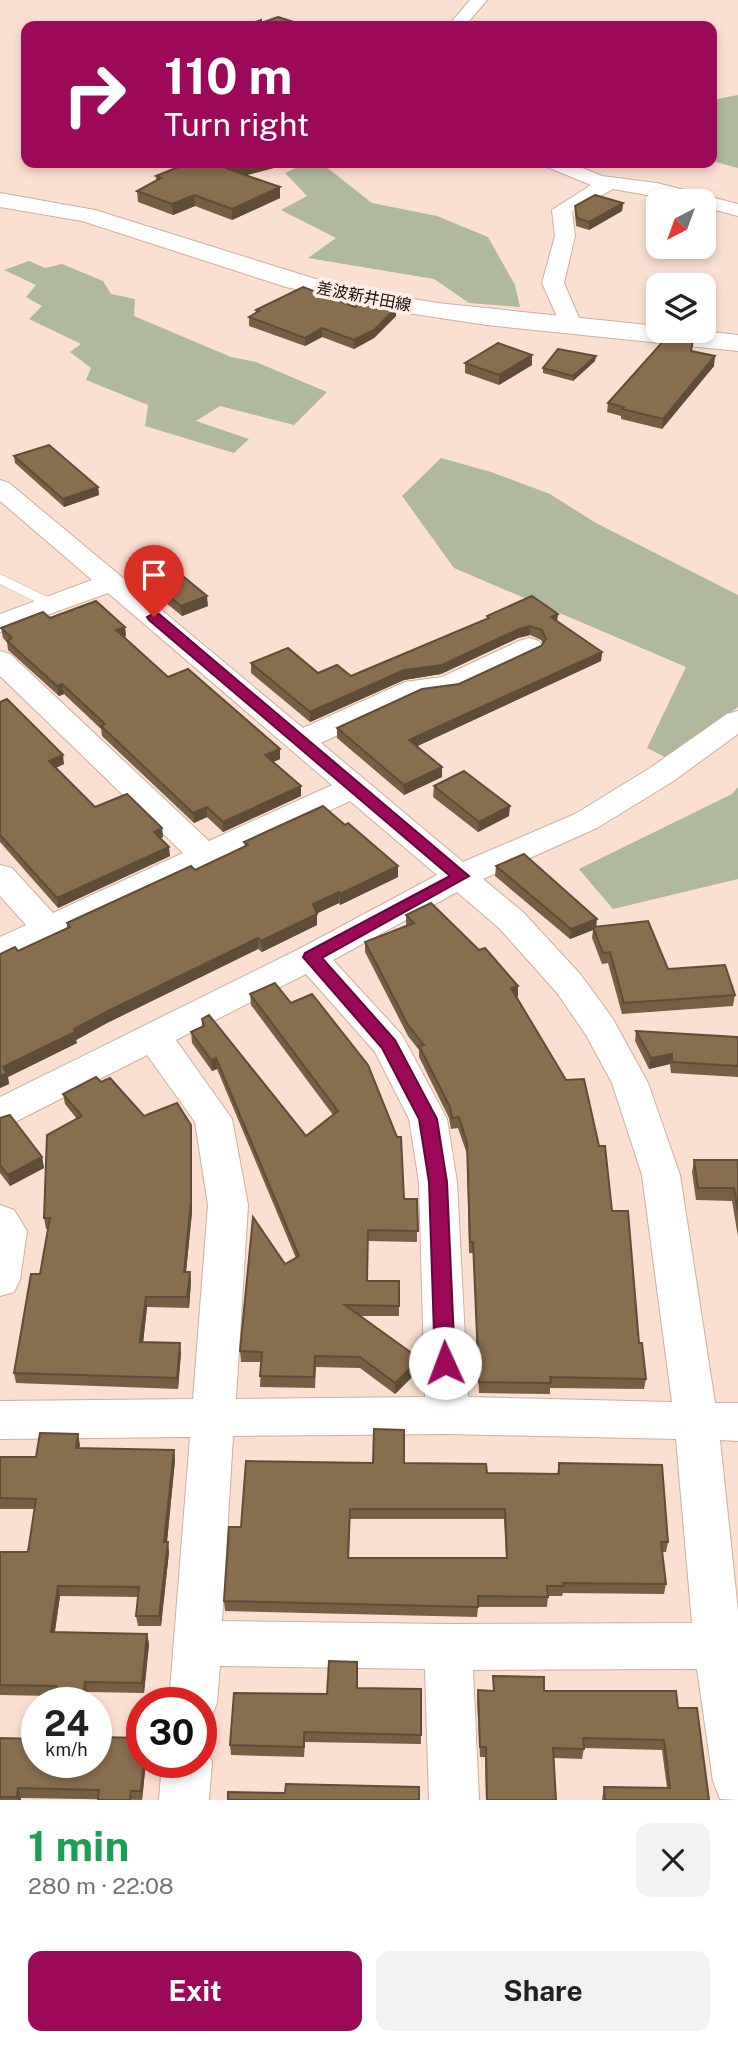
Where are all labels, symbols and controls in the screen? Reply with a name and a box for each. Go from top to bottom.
text: 110 m [164,47,292,105]
icon: right [49,49,140,140]
text: Turn right [164,106,309,143]
north arrow [646,189,716,259]
map controls [646,189,716,343]
button: layers [646,273,716,343]
street label: 差波新井田線 [315,278,413,315]
pin [124,545,184,617]
icon: arrive [135,556,173,594]
position arrow [408,1326,482,1400]
speed limit sign: 30 [126,1687,217,1778]
text: 24 [44,1703,89,1744]
text: km/h [45,1739,88,1760]
text: 1 min [28,1821,129,1870]
button: close [636,1823,710,1897]
text: 280 m · 22:08 [28,1872,174,1899]
button: Exit [28,1951,362,2031]
button: Share [376,1951,710,2031]

